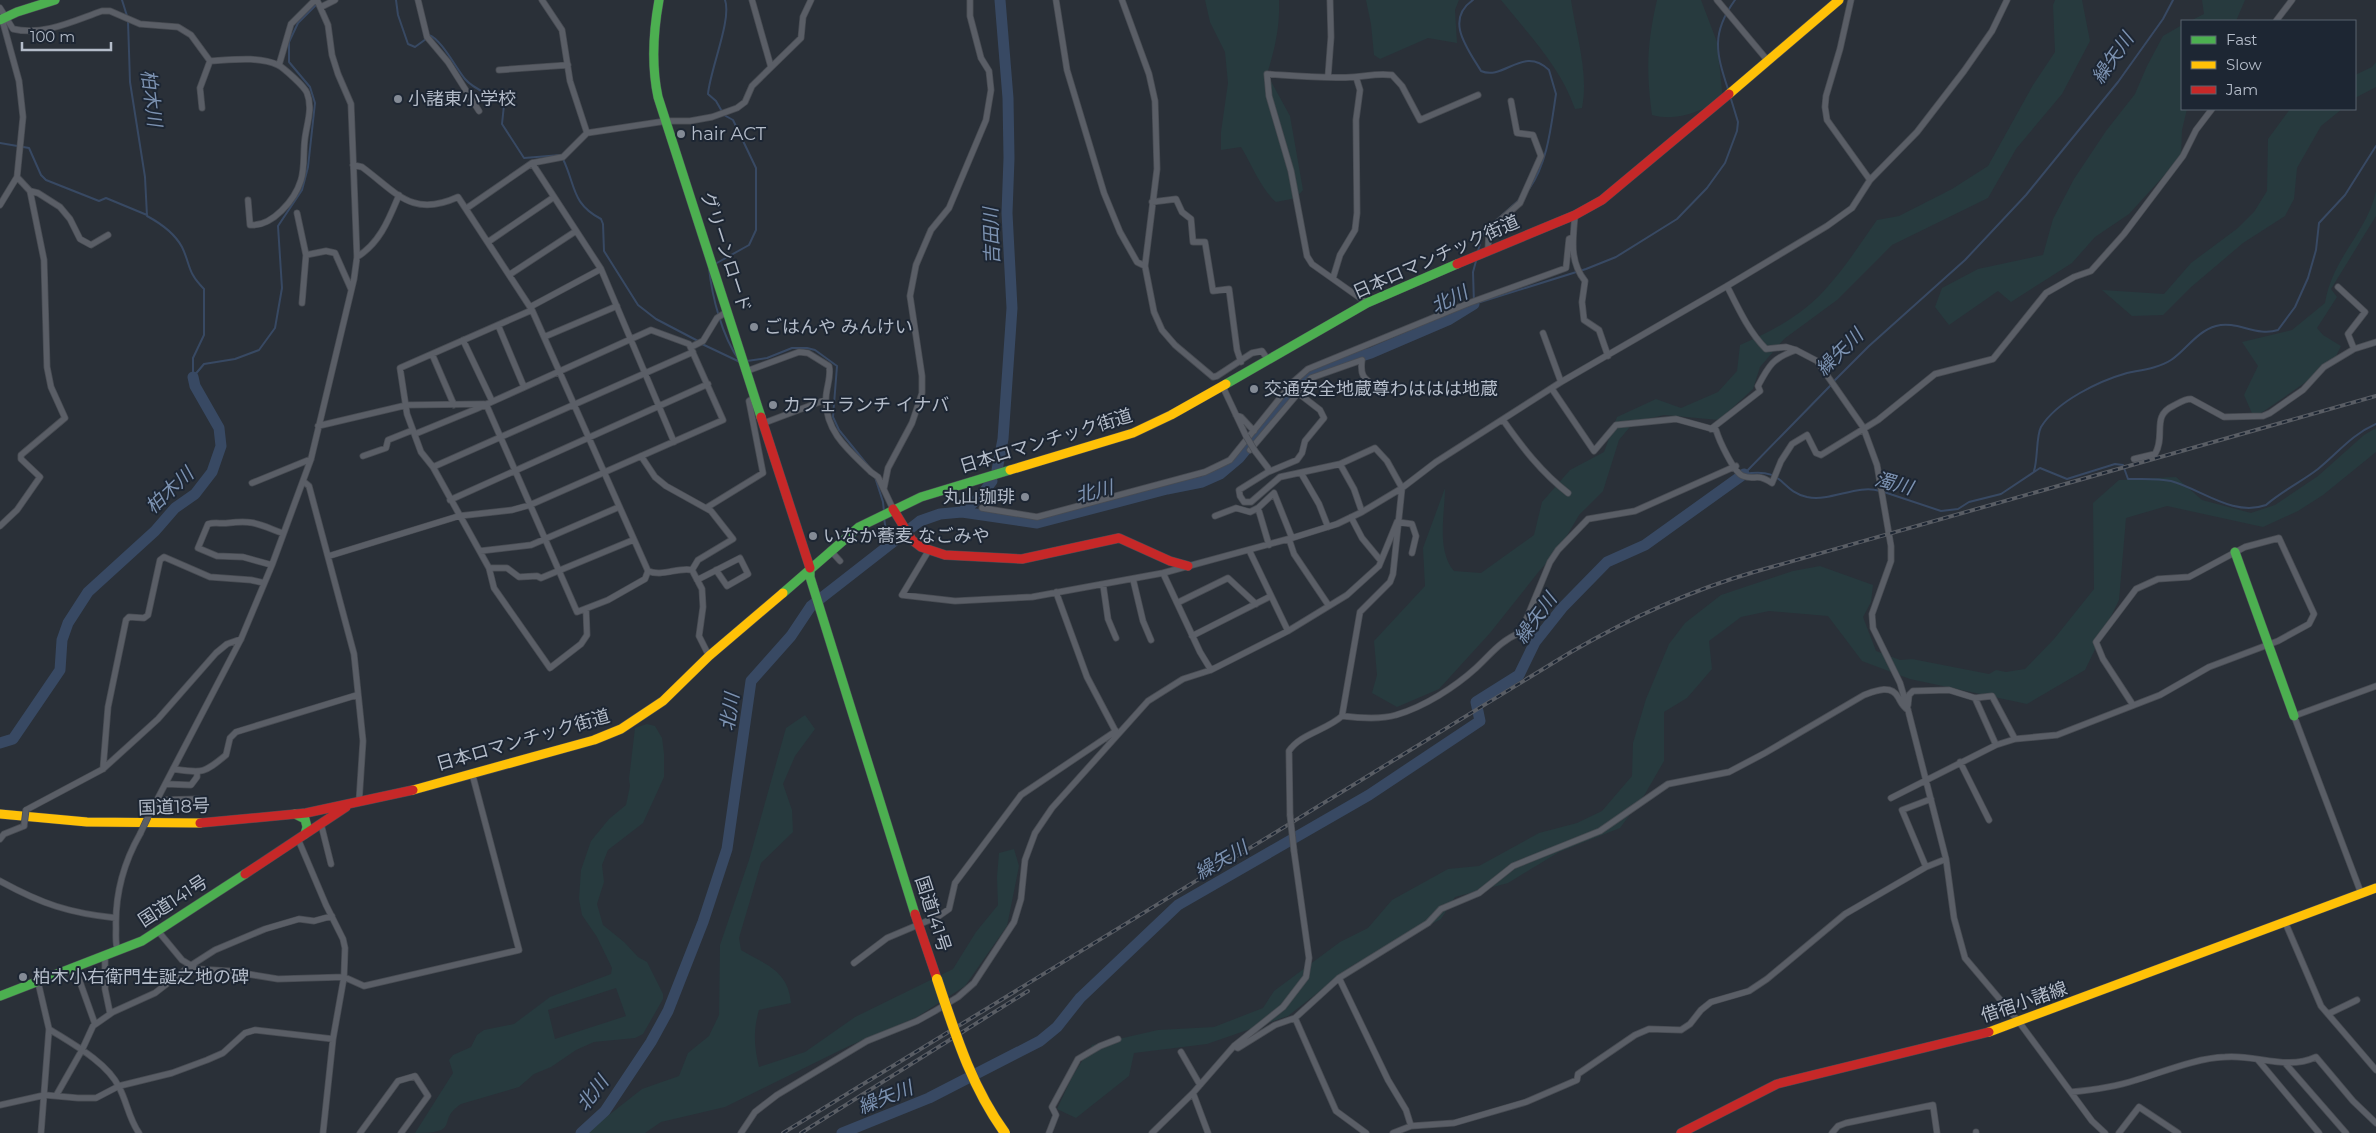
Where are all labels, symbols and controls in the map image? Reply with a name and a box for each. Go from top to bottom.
scale bar [22,20,111,52]
legend [2181,20,2356,110]
text: 100 m [30,27,75,46]
water label: 繰矢川 [2087,27,2139,88]
text: Fast [2226,30,2257,49]
text: Slow [2226,55,2262,74]
water label: 柏木川 [137,68,167,130]
text: Jam [2225,80,2258,99]
place label: 小諸東小学校 [408,88,516,110]
marker: 小諸東小学校 [392,93,404,105]
place label: hair ACT [691,123,767,145]
marker: hair ACT [675,128,687,140]
street label: グリーンロード [696,189,756,315]
water label: 吉田川 [979,205,1004,265]
street label: 日本ロマンチック街道 [1349,210,1523,304]
water label: 北川 [1427,280,1473,318]
place label: ごはんや みんけい [764,316,913,338]
marker: ごはんや みんけい [748,321,760,333]
water label: 繰矢川 [1811,323,1869,381]
place label: 交通安全地蔵尊わははは地蔵 [1264,378,1498,400]
marker: 交通安全地蔵尊わははは地蔵 [1248,383,1260,395]
place label: カフェランチ イナバ [783,394,949,416]
marker: カフェランチ イナバ [767,399,779,411]
street label: 日本ロマンチック街道 [957,404,1135,478]
water label: 柏木川 [141,461,199,518]
water label: 濁川 [1873,467,1917,500]
water label: 北川 [1073,475,1117,507]
place label: 丸山珈琲 [943,486,1015,508]
marker: 丸山珈琲 [1019,491,1031,503]
place label: いなか蕎麦 なごみや [823,525,990,547]
marker: いなか蕎麦 なごみや [807,530,819,542]
water label: 繰矢川 [1509,587,1563,648]
water label: 北川 [715,690,744,732]
street label: 日本ロマンチック街道 [433,705,613,775]
street label: 国道18号 [138,795,210,819]
water label: 繰矢川 [1191,835,1253,885]
street label: 国道141号 [134,870,212,932]
street label: 国道141号 [910,873,956,955]
place label: 柏木小右衛門生誕之地の碑 [33,966,249,988]
marker: 柏木小右衛門生誕之地の碑 [17,971,29,983]
street label: 借宿小諸線 [1978,977,2070,1027]
water label: 北川 [572,1070,614,1115]
water label: 繰矢川 [854,1075,918,1119]

